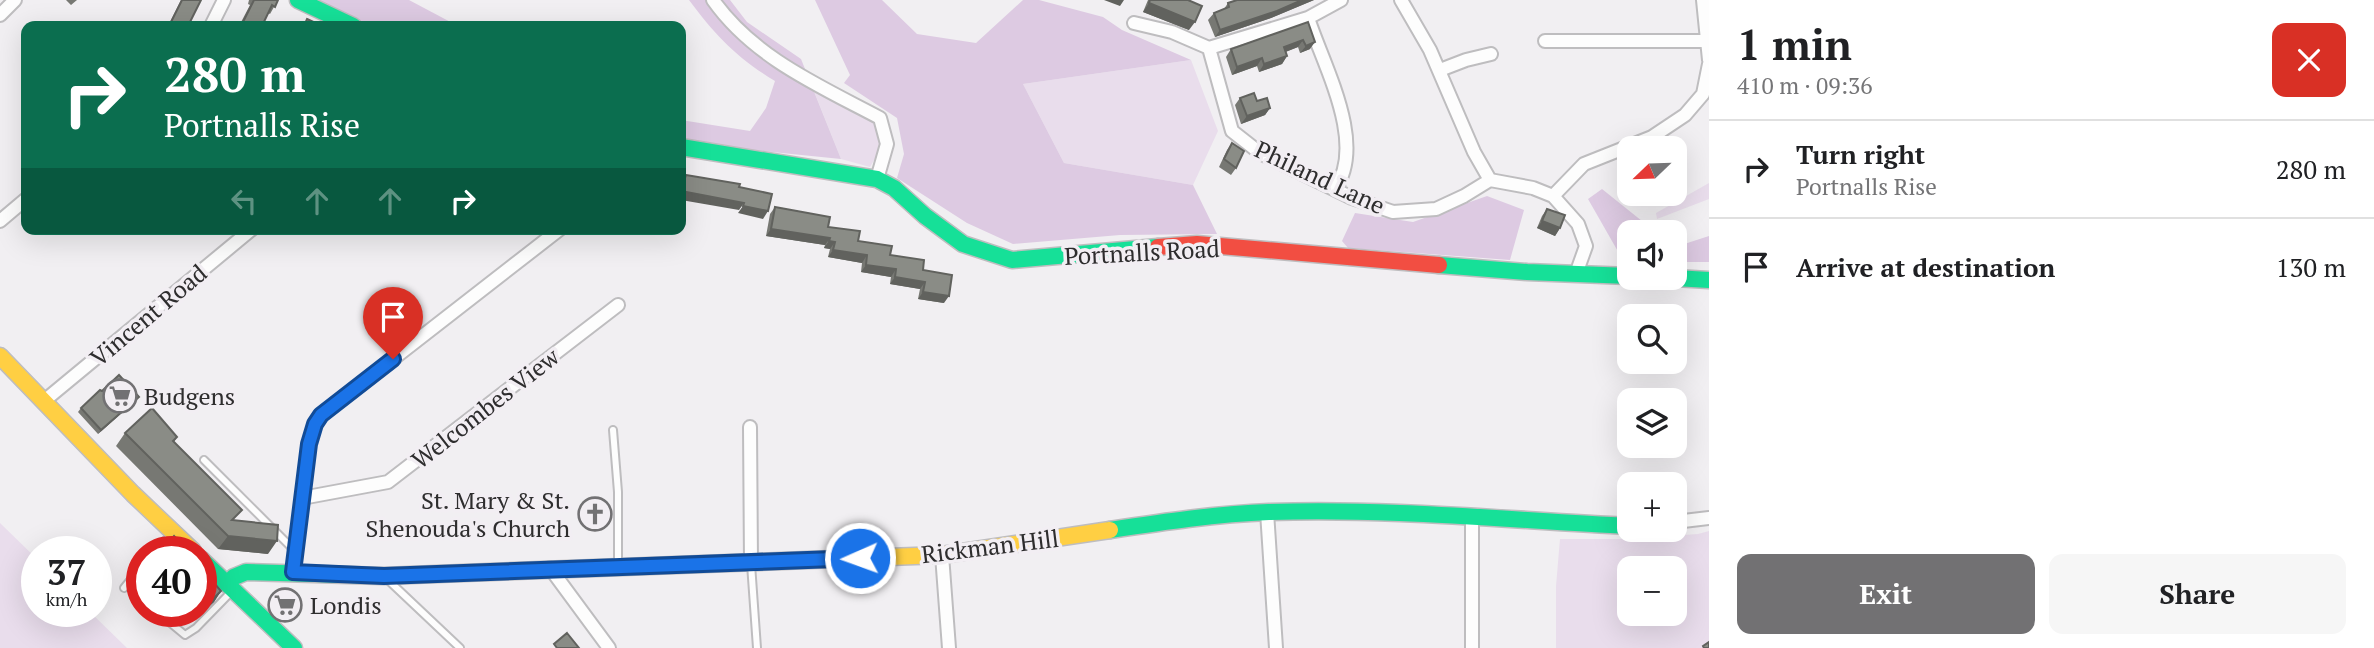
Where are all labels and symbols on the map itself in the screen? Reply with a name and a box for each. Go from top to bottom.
street label: Philand Lane [1250,133,1390,221]
north arrow [1617,136,1687,206]
street label: Portnalls Road [1063,232,1221,272]
street label: Vincent Road [83,257,213,373]
pin [363,287,423,359]
street label: Welcombes View [405,340,566,476]
supermarket icon: Budgens [101,377,139,415]
place label: Budgens [144,380,235,412]
place label: St. Mary & St. Shenouda's Church [366,484,570,544]
church icon: St. Mary & St. Shenouda's Church [576,495,614,533]
position arrow [823,521,897,595]
street label: Rickman Hill [919,522,1061,570]
speed limit sign: 40 [126,536,217,627]
supermarket icon: Londis [266,586,304,624]
place label: Londis [310,589,382,621]

